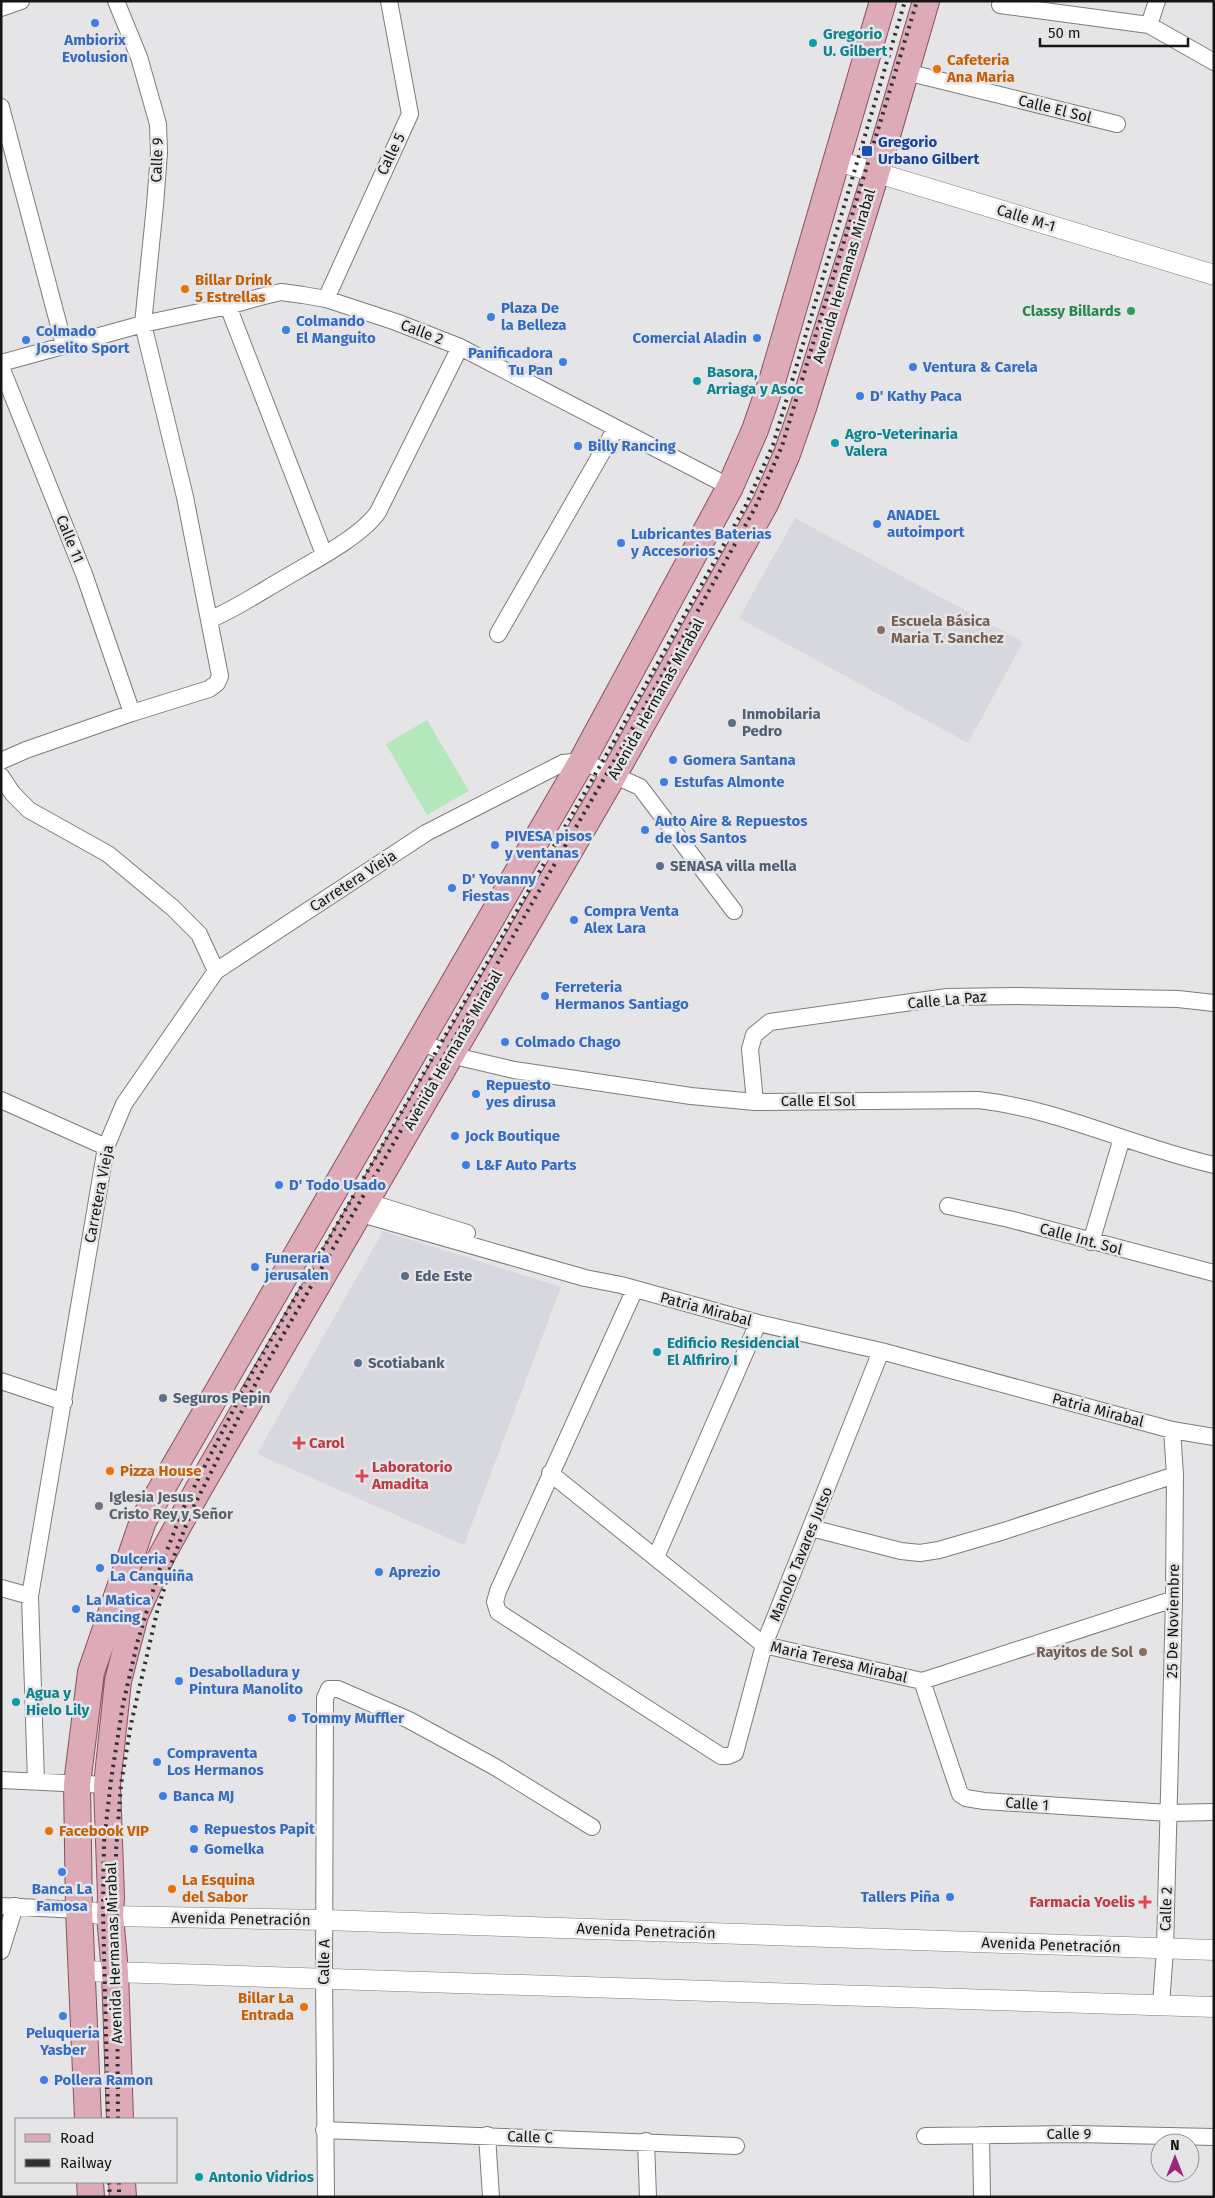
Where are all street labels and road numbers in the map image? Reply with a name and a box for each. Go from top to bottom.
street label: Calle El Sol [1017,91,1094,127]
street label: Calle 5 [373,130,409,178]
street label: Calle 9 [147,137,167,183]
street label: Avenida Hermanas Mirabal [809,186,879,365]
street label: Calle M-1 [995,201,1057,235]
street label: Calle 2 [398,316,446,348]
street label: Calle 11 [52,512,88,566]
street label: Avenida Hermanas Mirabal [604,615,708,783]
street label: Carretera Vieja [306,846,400,916]
street label: Avenida Hermanas Mirabal [400,966,507,1133]
street label: Calle La Paz [907,988,988,1012]
street label: Calle El Sol [781,1092,856,1110]
street label: Carretera Vieja [81,1143,117,1245]
street label: Calle Int. Sol [1038,1219,1125,1259]
street label: Patria Mirabal [658,1288,754,1330]
street label: Patria Mirabal [1050,1389,1146,1431]
street label: Manolo Tavares Jutso [766,1484,836,1624]
street label: 25 De Noviembre [1163,1563,1183,1679]
street label: Maria Teresa Mirabal [769,1637,910,1687]
street label: Calle 1 [1005,1794,1049,1814]
street label: Avenida Hermanas Mirabal [102,1861,126,2044]
street label: Calle 2 [1156,1886,1176,1932]
street label: Avenida Penetración [171,1909,311,1929]
street label: Avenida Penetración [576,1920,716,1942]
street label: Avenida Penetración [981,1934,1121,1956]
street label: Calle A [315,1939,333,1985]
street label: Calle 9 [1046,2125,1092,2143]
street label: Calle C [507,2127,554,2147]

